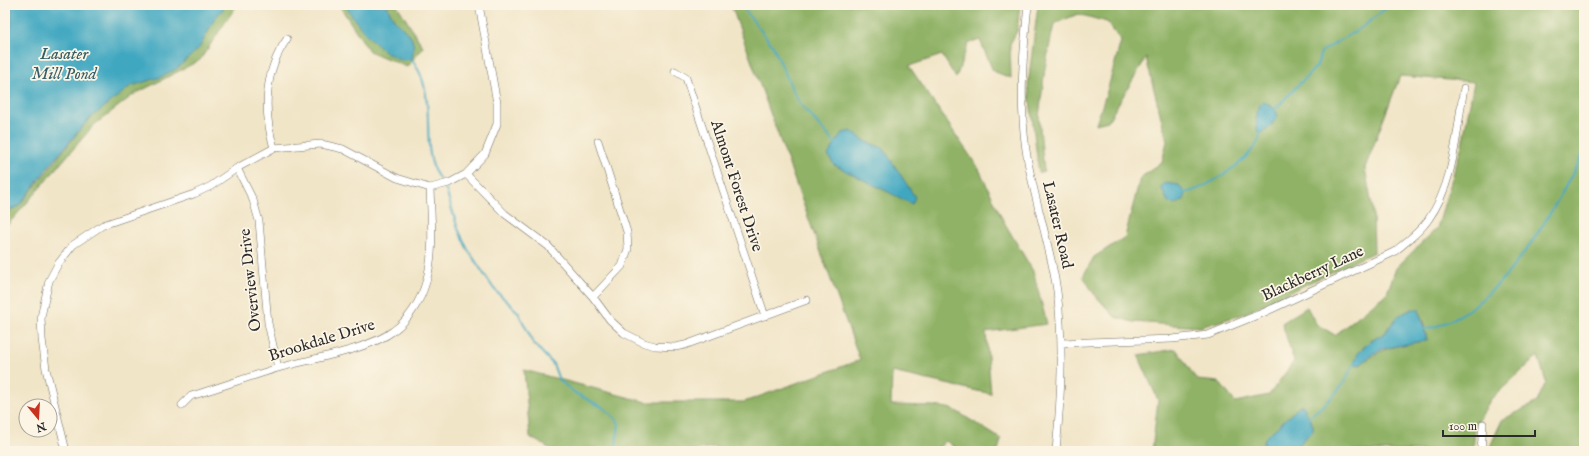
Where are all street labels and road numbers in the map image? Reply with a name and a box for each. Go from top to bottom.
street label: Almont Forest Drive [705,117,767,254]
street label: Lasater Road [1037,179,1077,271]
street label: Overview Drive [236,228,266,332]
street label: Blackberry Lane [1259,242,1367,306]
street label: Brookdale Drive [266,315,378,367]

